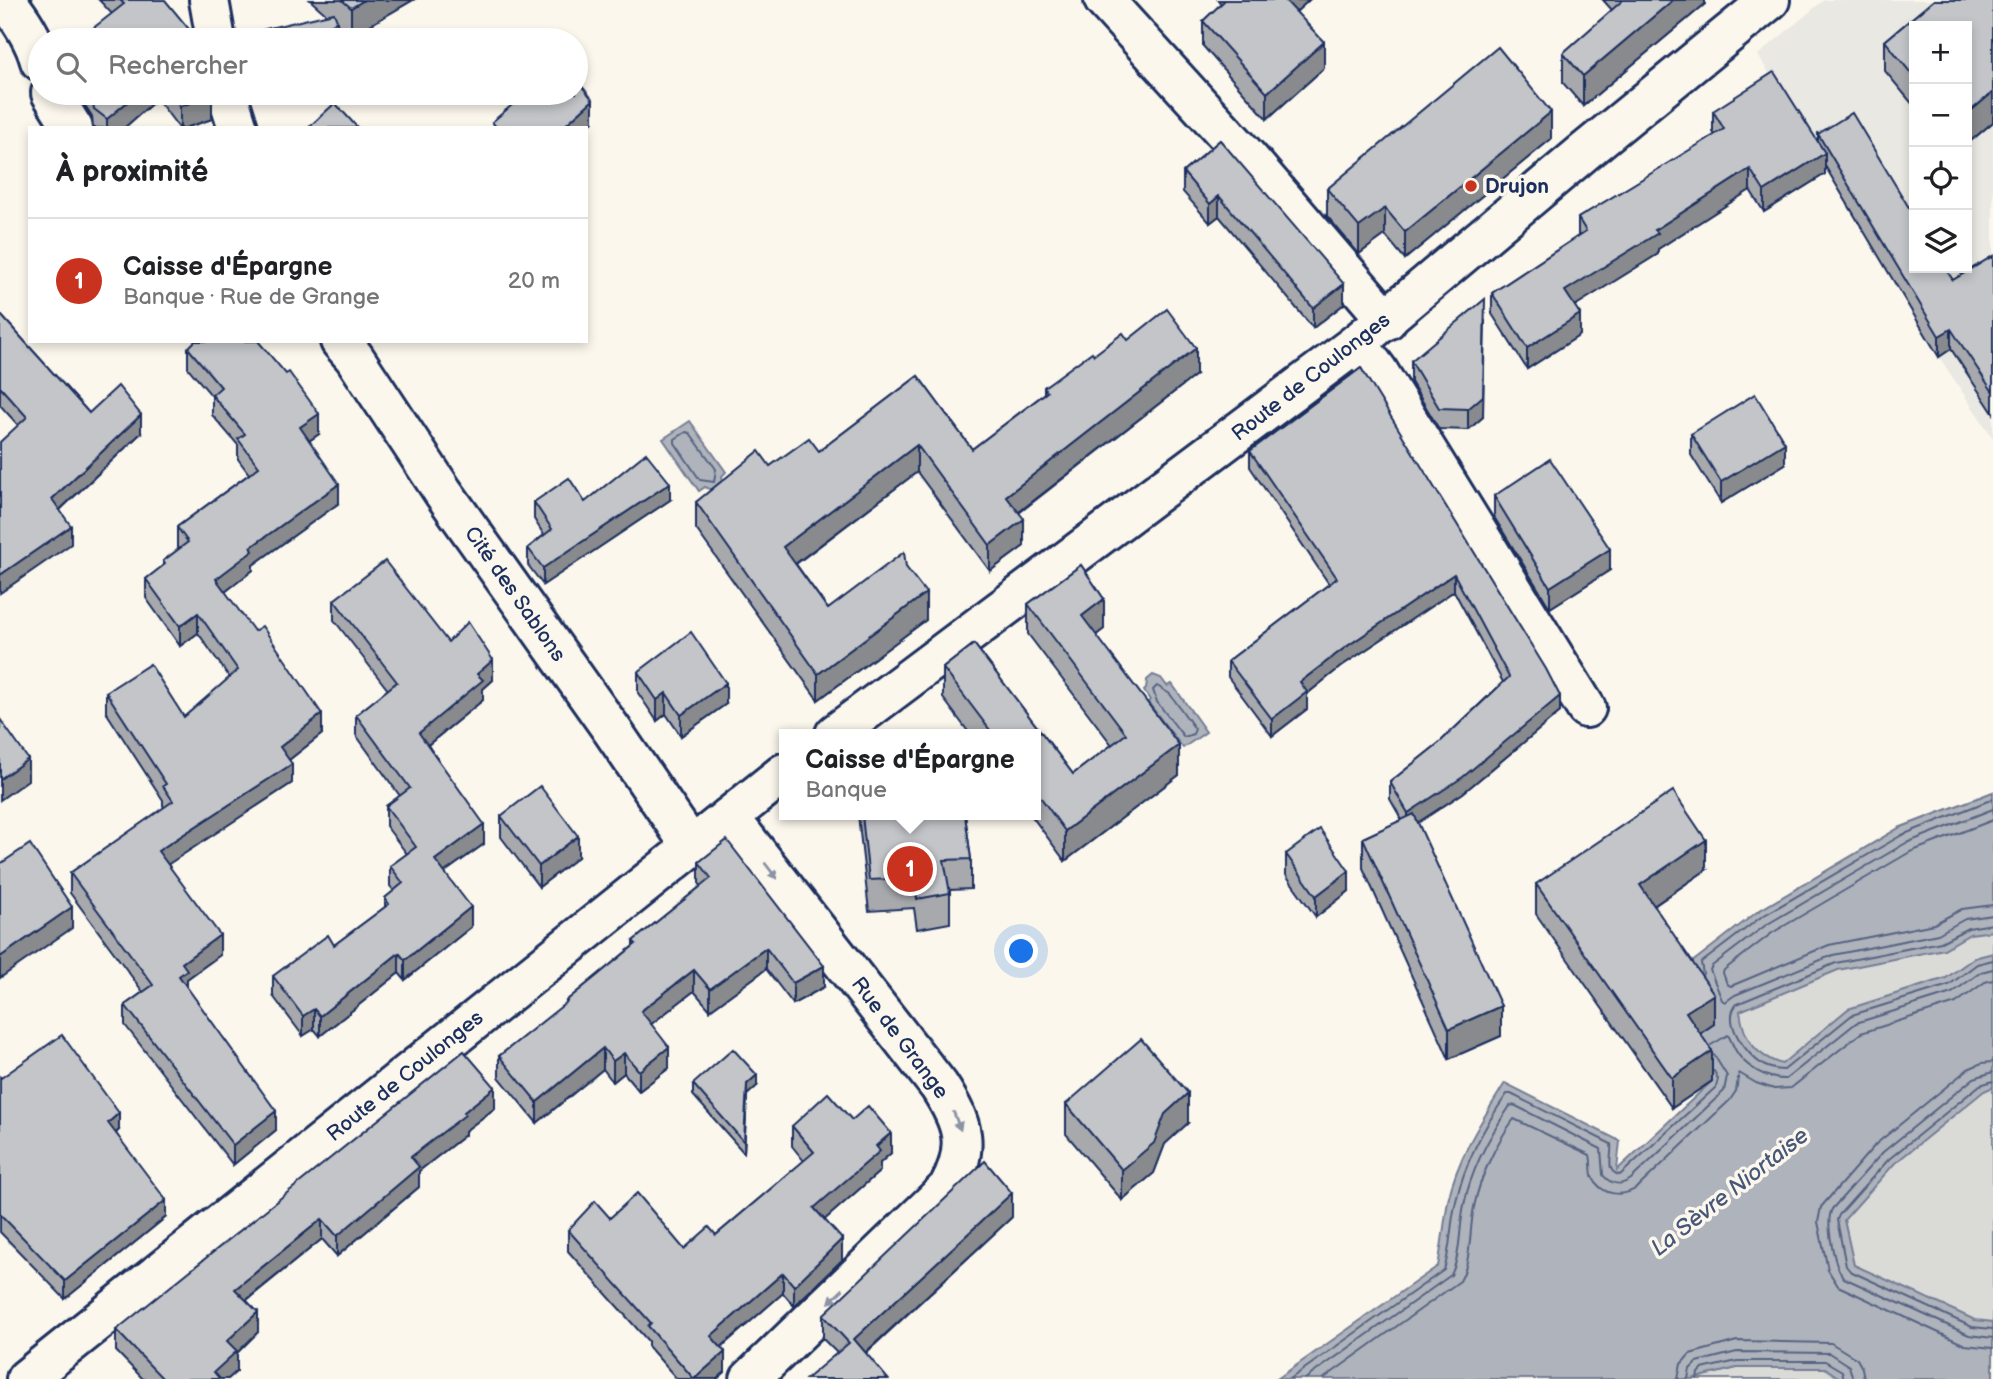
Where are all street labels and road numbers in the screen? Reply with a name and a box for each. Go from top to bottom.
street label: Route de Coulonges [1227,307,1395,447]
street label: Cité des Sablons [459,522,571,666]
street label: Rue de Grange [846,972,954,1104]
street label: Route de Coulonges [322,1005,488,1147]

